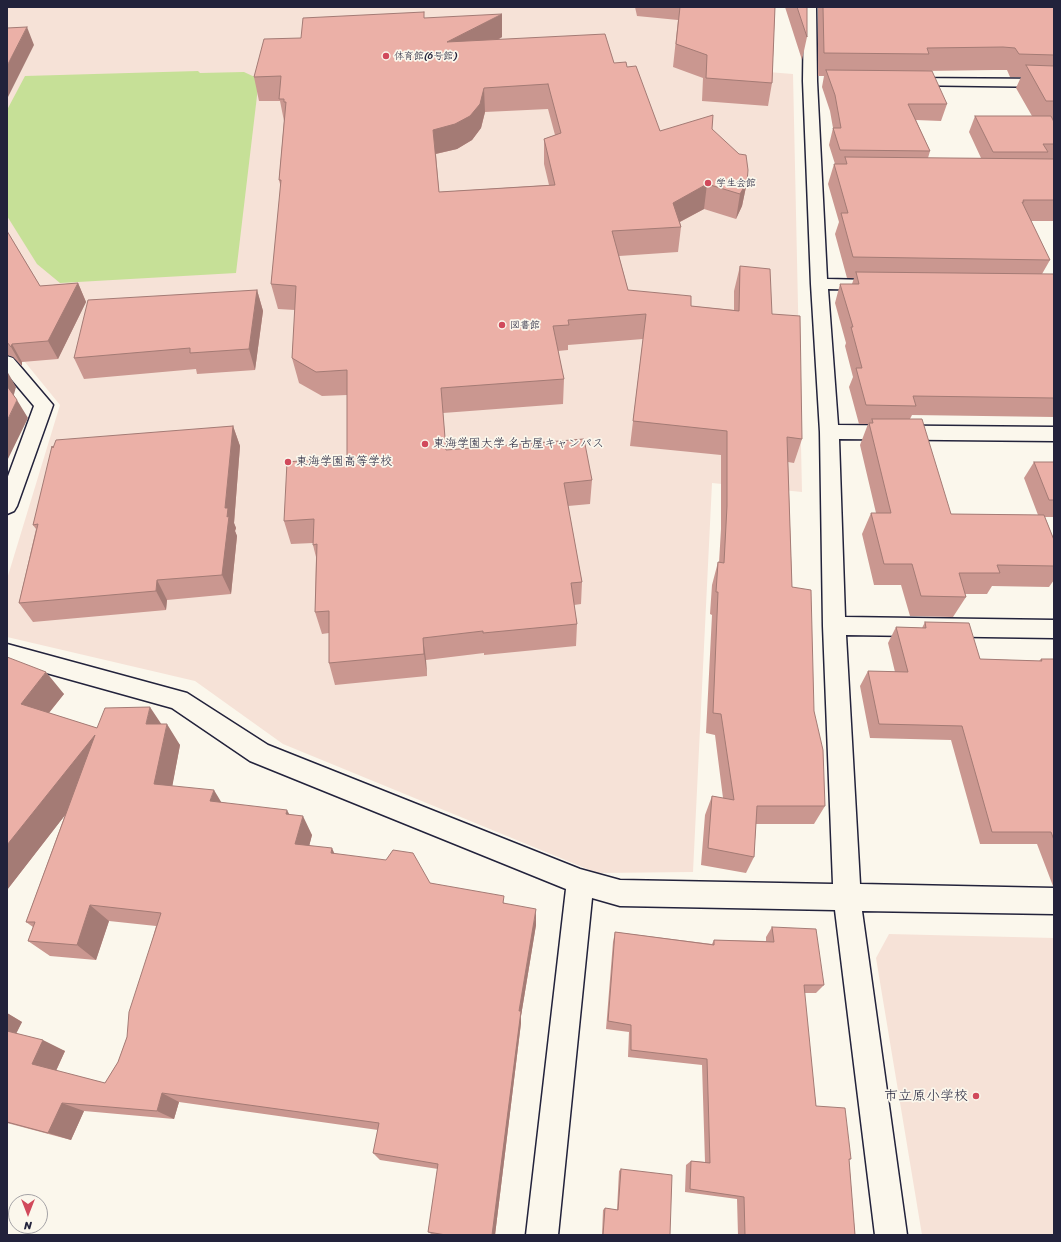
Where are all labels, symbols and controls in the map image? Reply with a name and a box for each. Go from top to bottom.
place label: 体育館(6号館) [394,50,457,62]
marker: 体育館(6号館) [381,51,391,61]
place label: 学生会館 [716,177,756,189]
marker: 学生会館 [703,178,713,188]
place label: 図書館 [510,319,540,331]
marker: 図書館 [497,320,507,330]
place label: 東海学園大学 名古屋キャンパス [433,437,604,451]
marker: 東海学園大学 名古屋キャンパス [420,439,430,449]
place label: 東海学園高等学校 [296,455,392,469]
marker: 東海学園高等学校 [283,457,293,467]
place label: 市立原小学校 [884,1088,968,1104]
marker: 市立原小学校 [971,1091,981,1101]
north arrow [8,1194,48,1234]
text: N [24,1216,32,1235]

